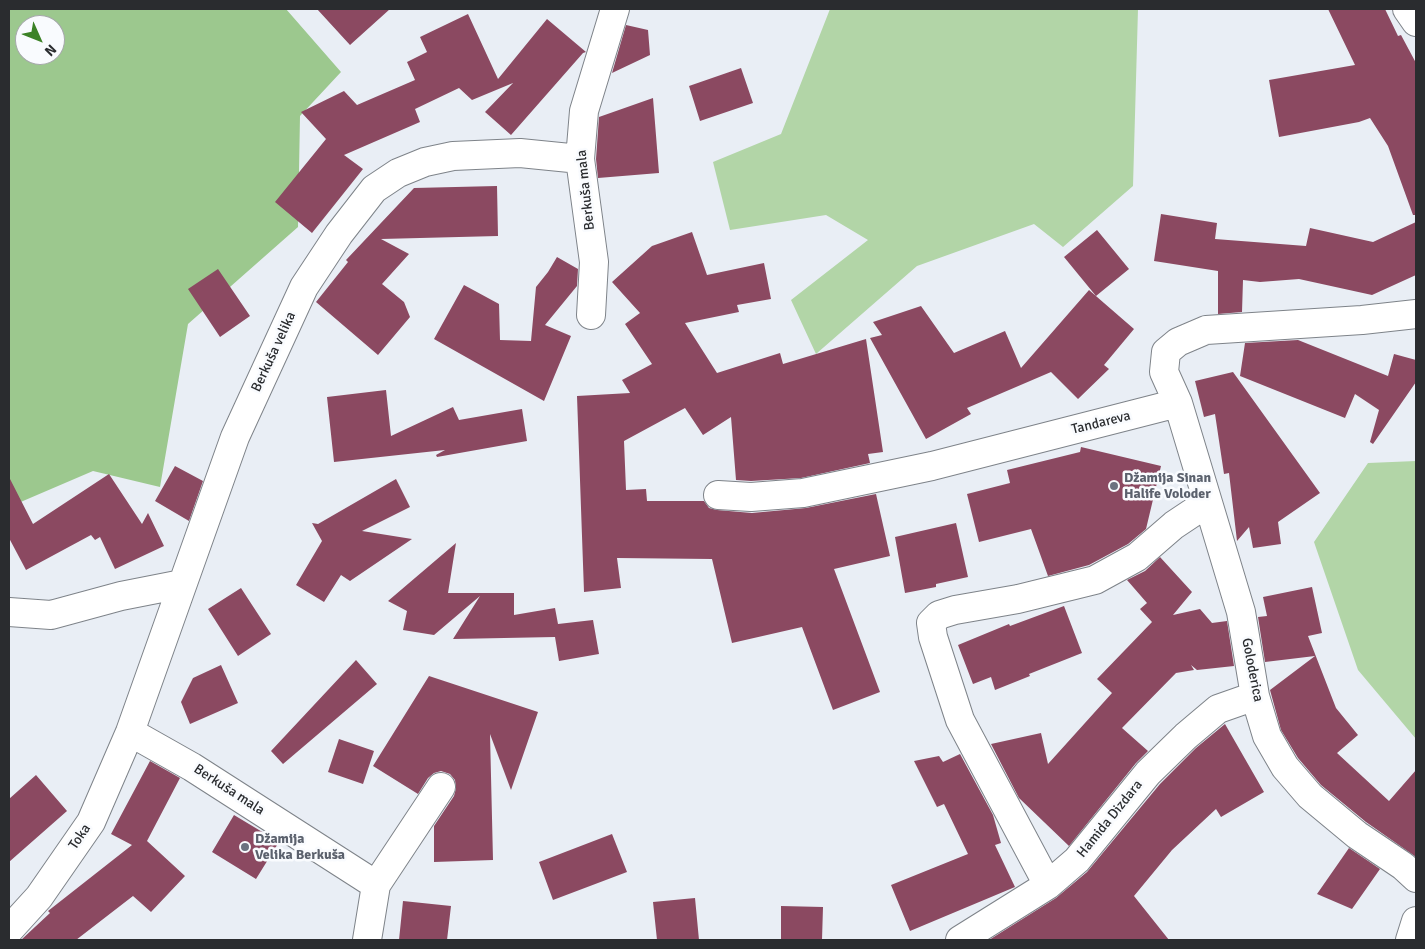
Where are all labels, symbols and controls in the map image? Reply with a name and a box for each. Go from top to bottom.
north arrow [15,15,65,65]
text: N [41,41,60,59]
street label: Berkuša mala [573,149,599,231]
street label: Berkuša velika [248,309,300,395]
street label: Tandareva [1070,408,1132,438]
place label: Džamija Sinan Halife Voloder [1124,470,1211,502]
marker: Džamija Sinan Halife Voloder [1108,480,1120,492]
street label: Goloderica [1238,637,1266,703]
street label: Berkuša mala [191,761,267,819]
street label: Hamida Dizdara [1074,777,1146,861]
street label: Toka [65,821,95,853]
place label: Džamija Velika Berkuša [255,831,345,864]
marker: Džamija Velika Berkuša [239,841,251,853]

